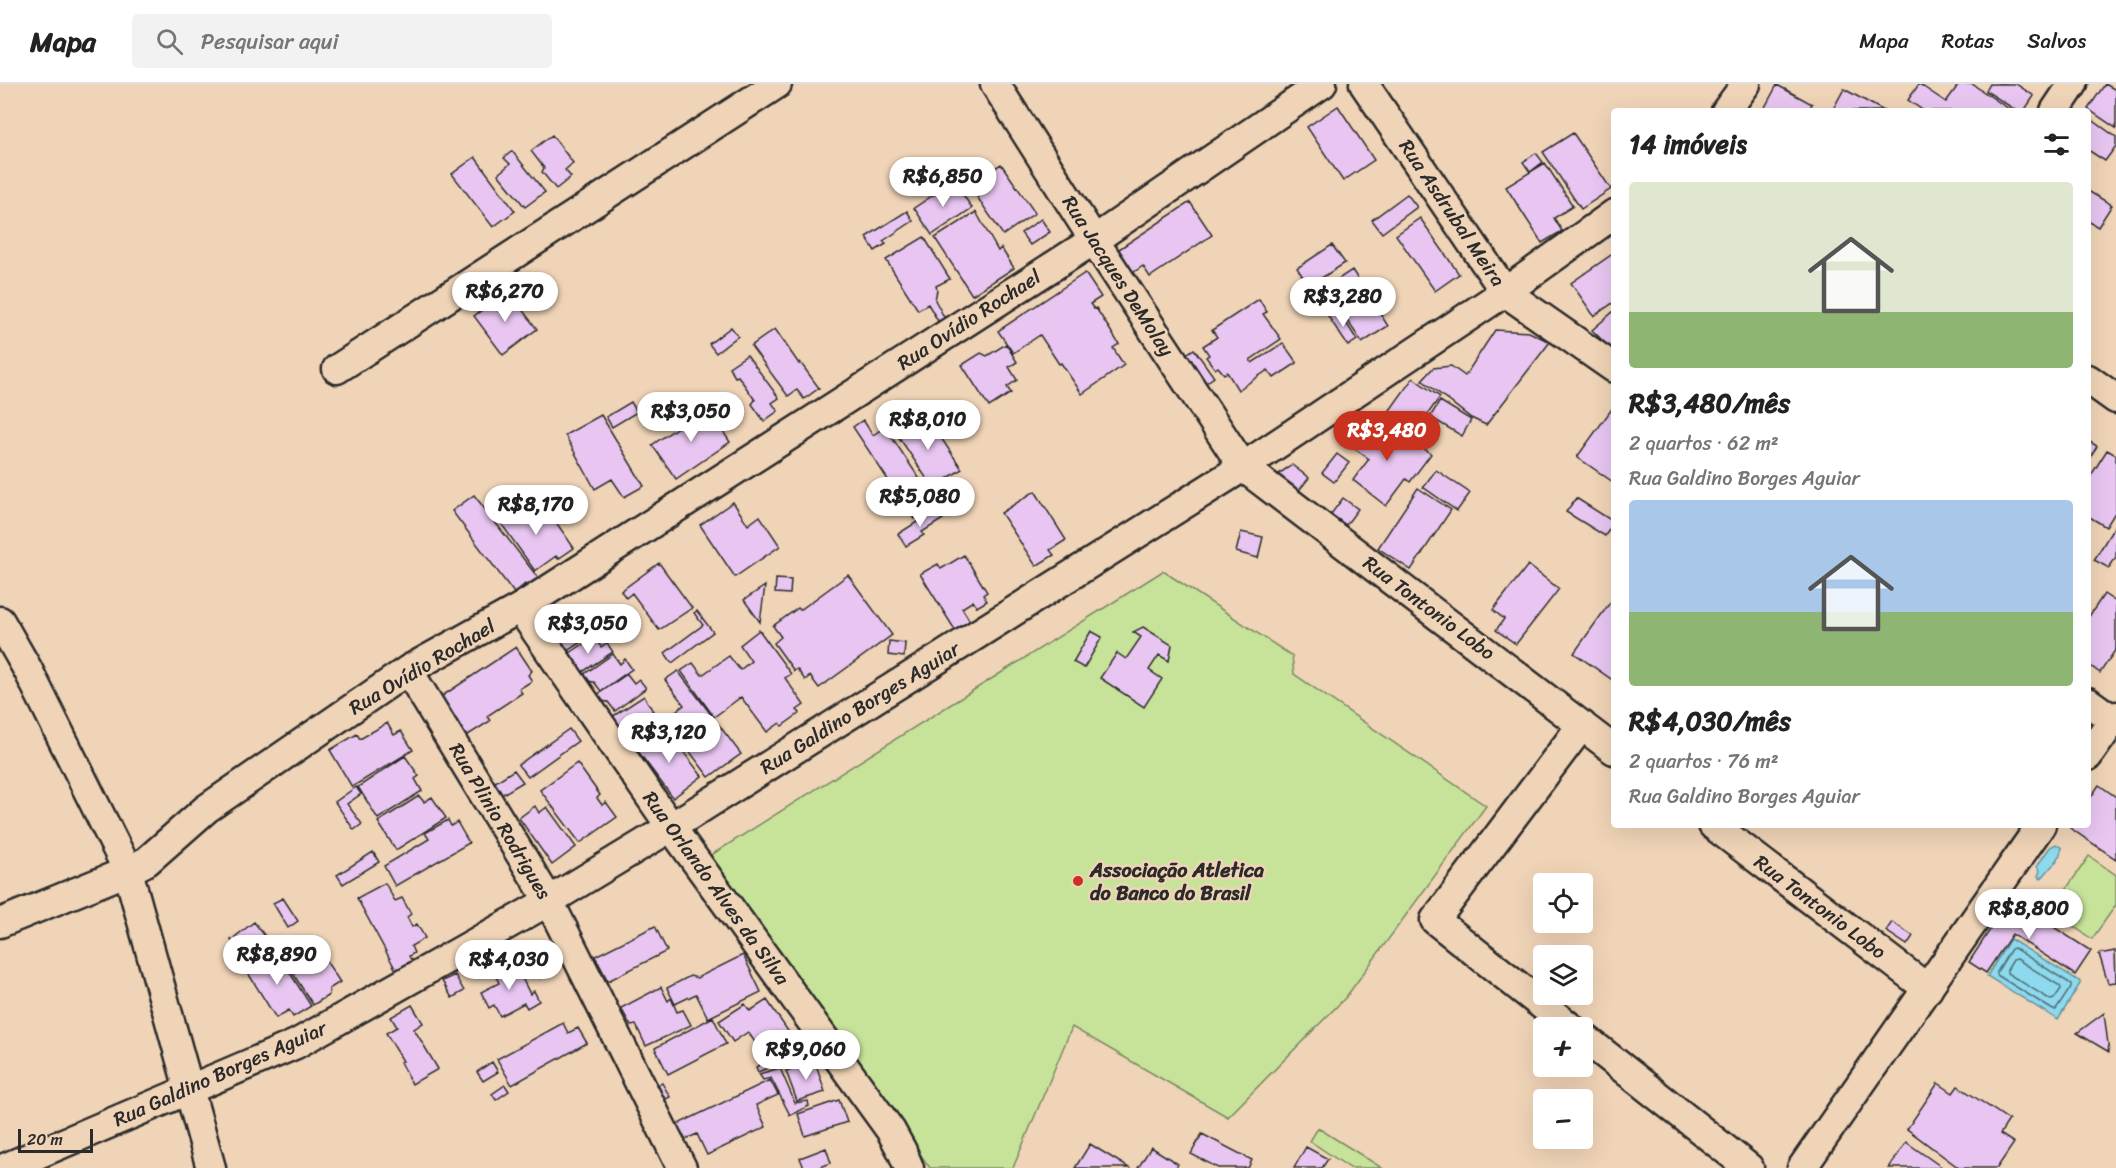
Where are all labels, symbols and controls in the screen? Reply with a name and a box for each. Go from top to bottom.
search box [132,14,552,68]
text: Mapa [30,17,96,66]
text: Pesquisar aqui [201,22,339,61]
text: Mapa [1859,22,1908,60]
text: Rotas [1941,22,1994,60]
text: Salvos [2027,22,2086,60]
icon: search [153,25,186,58]
text: 14 imóveis [1629,121,1747,167]
icon: filters [2040,128,2073,161]
street label: Rua Asdrubal Meira [1389,132,1515,294]
pin: R$6,850 [888,157,998,208]
text: R$6,850 [903,159,983,194]
street label: Rua Jacques DeMolay [1053,188,1184,364]
icon: home [1797,221,1905,329]
street label: Rua Ovídio Rochael [890,259,1049,380]
pin: R$6,270 [450,272,560,323]
text: R$6,270 [466,274,544,309]
pin: R$3,280 [1288,277,1398,328]
text: R$3,280 [1304,279,1382,314]
text: R$3,480/mês [1629,380,1790,426]
pin: R$3,050 [636,392,746,443]
text: R$3,050 [651,394,731,429]
pin: R$8,010 [873,400,983,451]
text: R$8,010 [890,402,966,437]
pin: R$3,480 [1332,411,1442,462]
text: R$3,480 [1347,413,1427,448]
text: 2 quartos · 62 m² [1629,426,1779,461]
text: Rua Galdino Borges Aguiar [1629,461,1860,496]
pin: R$5,080 [865,477,975,528]
text: R$5,080 [880,479,960,514]
pin: R$8,170 [481,485,591,536]
text: R$8,170 [498,487,574,522]
icon: home [1797,539,1905,647]
street label: Rua Tontonio Lobo [1355,546,1503,670]
pin: R$3,050 [533,604,643,655]
text: R$3,050 [548,606,628,641]
street label: Rua Ovídio Rochael [342,609,503,725]
street label: Rua Galdino Borges Aguiar [753,631,969,784]
text: R$4,030/mês [1629,698,1791,744]
pin: R$3,120 [614,713,724,764]
text: R$3,120 [632,715,706,750]
street label: Rua Plinio Rodrigues [439,736,561,907]
text: 2 quartos · 76 m² [1629,744,1779,779]
text: Rua Galdino Borges Aguiar [1629,779,1860,814]
street label: Rua Orlando Alves da Silva [633,783,799,993]
street label: Rua Tontonio Lobo [1746,845,1894,969]
place label: Associação Atletica do Banco do Brasil [1089,853,1264,911]
map controls [1533,873,1593,1149]
button: locate [1533,873,1593,933]
marker: Associação Atletica do Banco do Brasil [1071,874,1085,888]
pin: R$8,800 [1974,889,2084,940]
text: R$8,800 [1989,891,2069,926]
pin: R$8,890 [222,935,332,986]
text: R$8,890 [237,937,317,972]
pin: R$4,030 [454,940,564,991]
text: R$4,030 [469,942,549,977]
button: layers [1533,945,1593,1005]
street label: Rua Galdino Borges Aguiar [107,1010,334,1137]
button: + [1533,1017,1593,1077]
pin: R$9,060 [751,1030,861,1081]
text: R$9,060 [766,1032,846,1067]
button: − [1533,1089,1593,1149]
text: 20 m [27,1125,63,1154]
scale bar [18,1126,93,1154]

